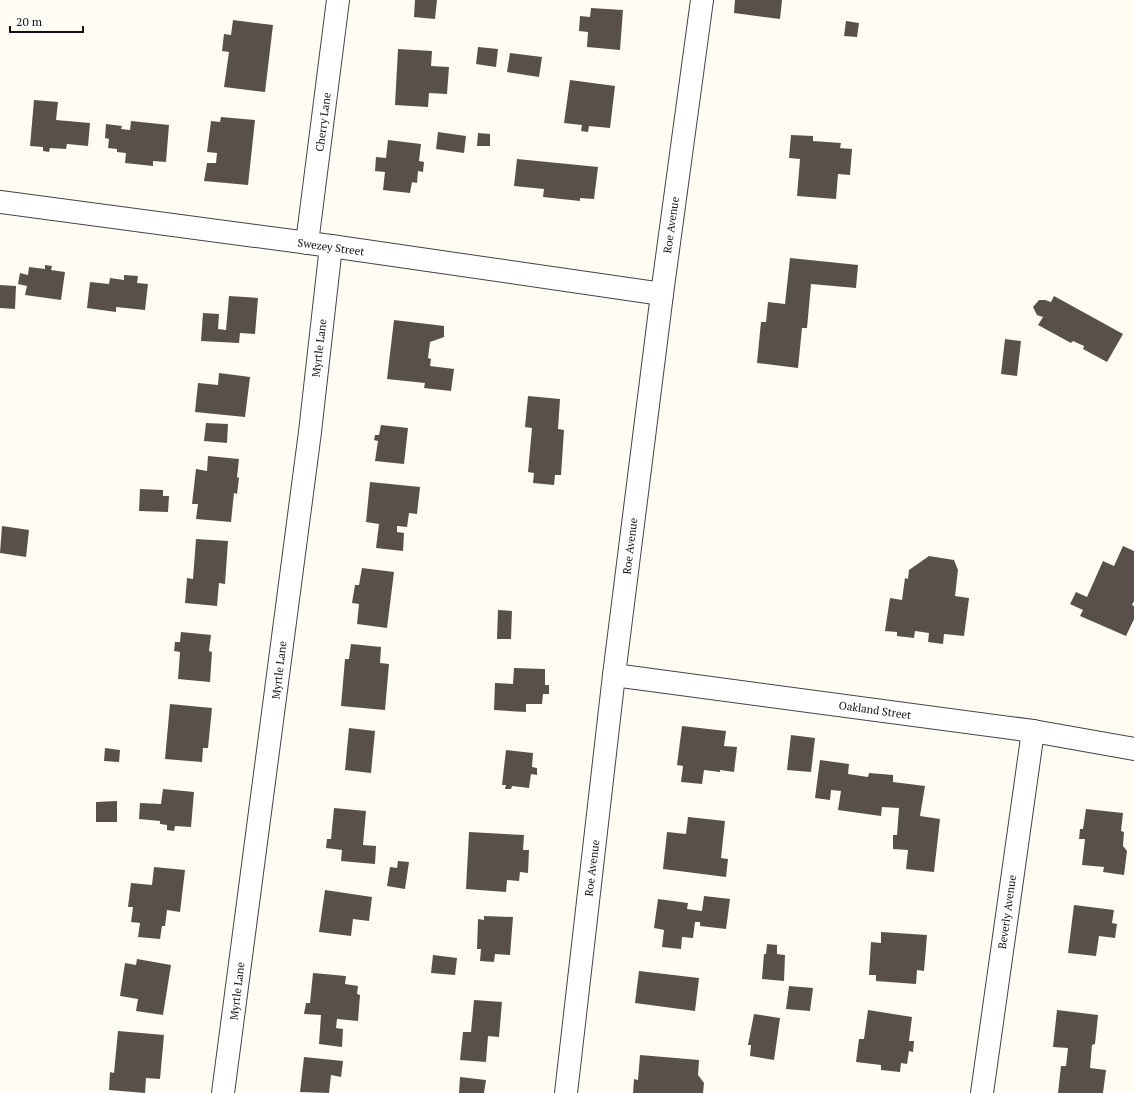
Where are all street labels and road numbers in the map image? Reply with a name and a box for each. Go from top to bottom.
street label: Cherry Lane [312,91,334,152]
street label: Roe Avenue [660,195,682,254]
street label: Swezey Street [297,235,365,259]
street label: Myrtle Lane [308,318,330,378]
street label: Roe Avenue [620,516,640,575]
street label: Myrtle Lane [268,640,290,700]
street label: Oakland Street [838,698,912,722]
street label: Roe Avenue [582,838,602,897]
street label: Beverly Avenue [995,874,1019,950]
street label: Myrtle Lane [226,961,248,1021]

